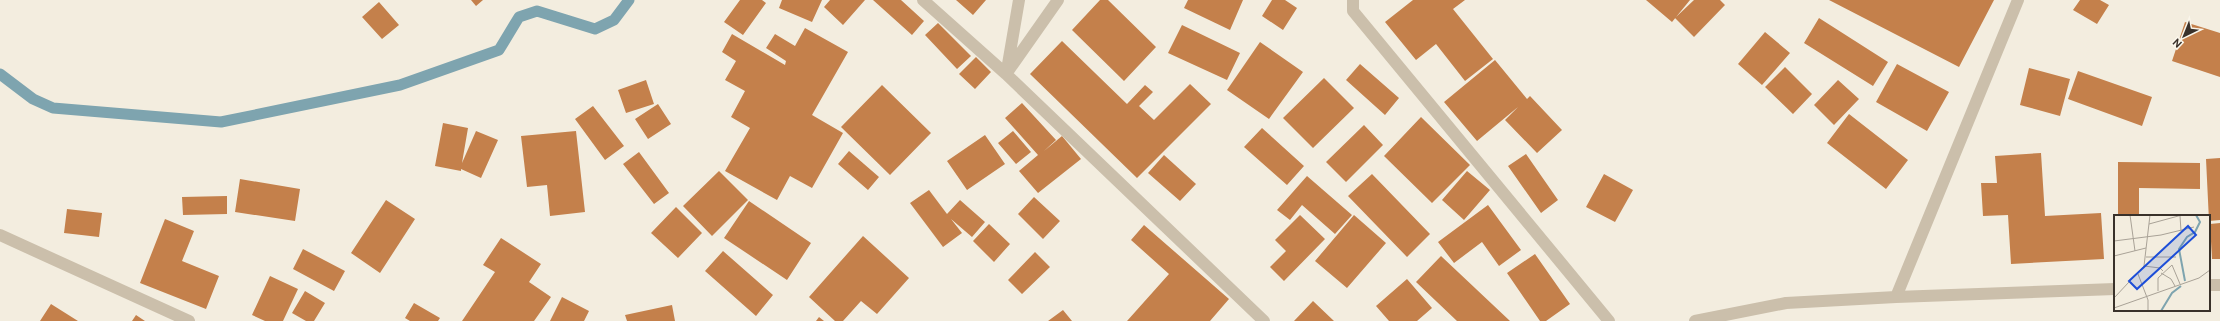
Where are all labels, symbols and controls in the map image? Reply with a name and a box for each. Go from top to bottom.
north arrow [2164,16,2204,56]
text: N [2170,35,2186,50]
inset map [2114,215,2210,311]

